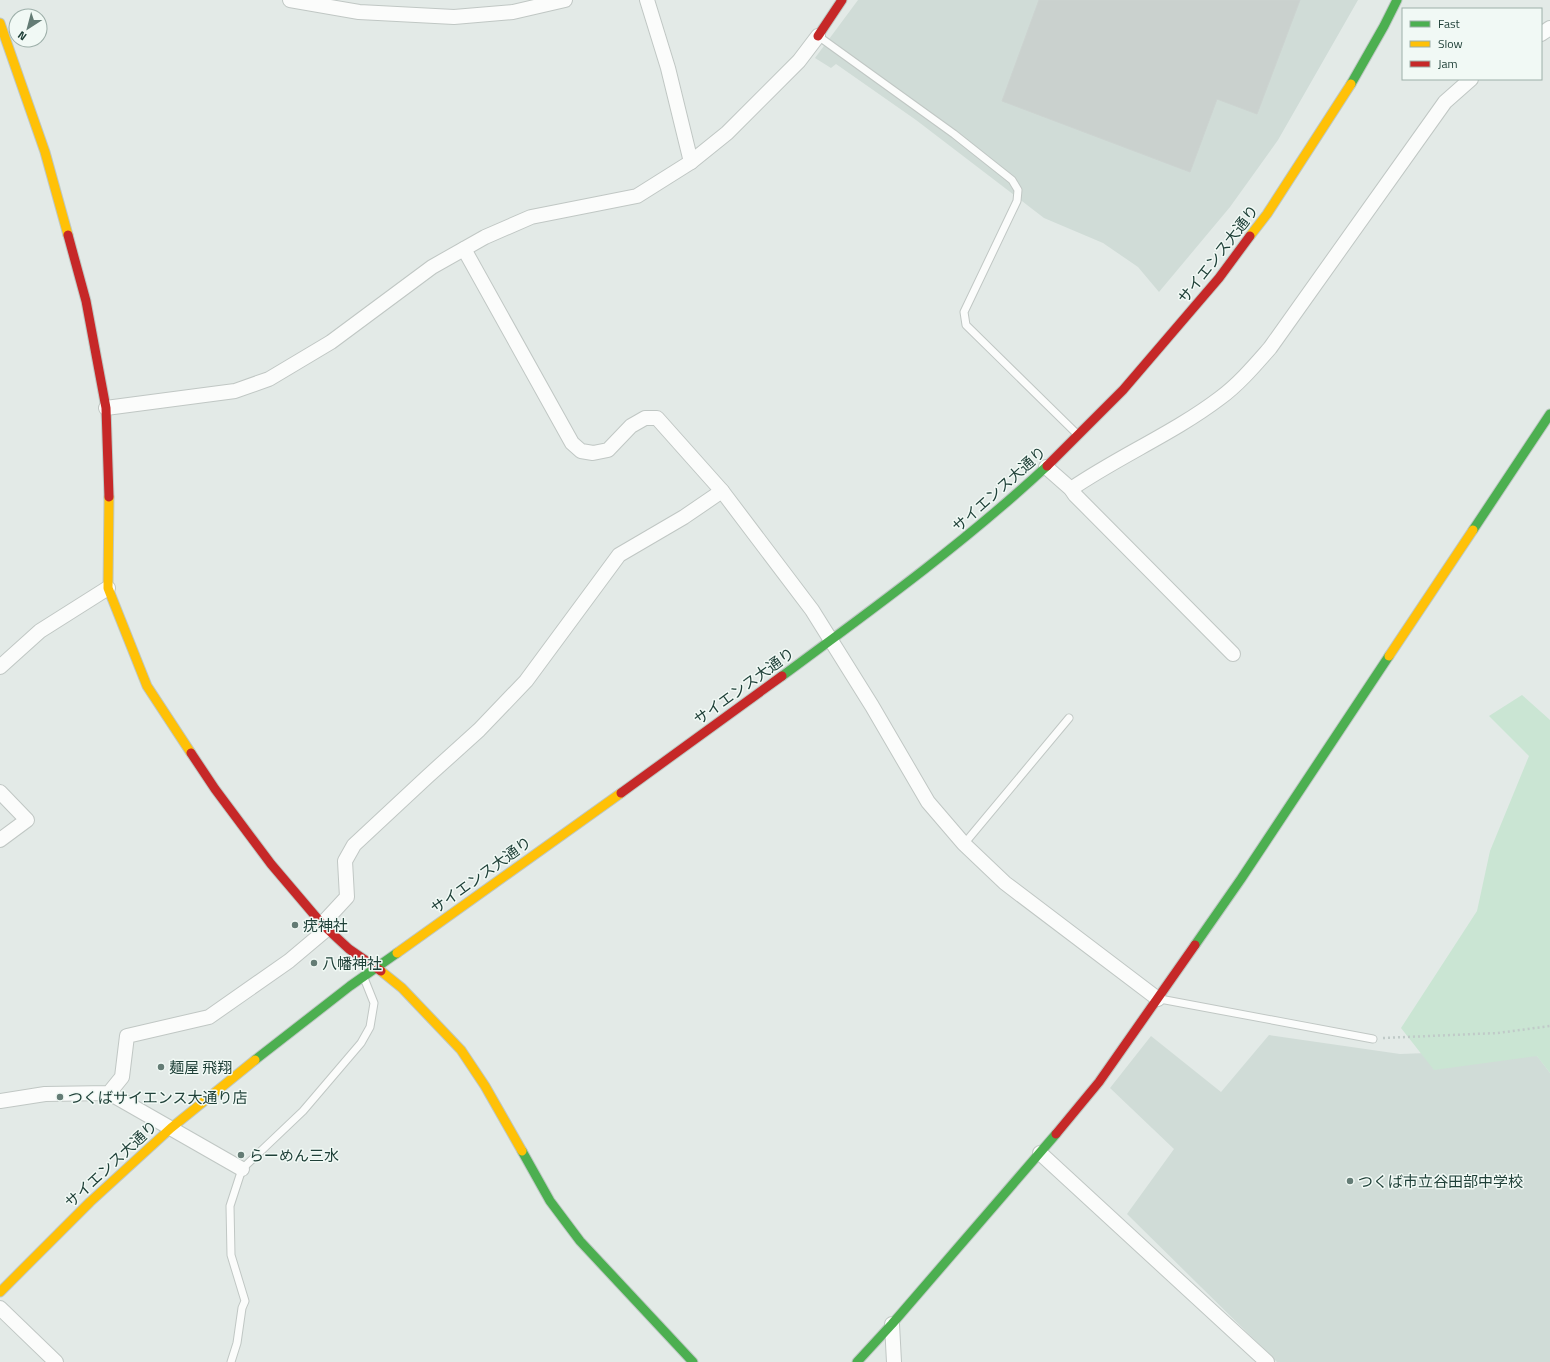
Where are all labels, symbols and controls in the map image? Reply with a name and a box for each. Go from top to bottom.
north arrow [8,8,48,48]
legend [1402,8,1542,80]
text: Fast [1438,14,1461,33]
text: N [14,27,30,45]
text: Slow [1438,34,1463,53]
text: Jam [1438,54,1458,73]
street label: サイエンス大通り [1172,200,1264,308]
street label: サイエンス大通り [947,440,1051,538]
street label: サイエンス大通り [689,642,799,730]
street label: サイエンス大通り [426,831,536,919]
place label: 疣神社 [303,914,348,937]
marker: 疣神社 [290,920,300,930]
place label: 八幡神社 [322,952,382,975]
marker: 八幡神社 [309,958,319,968]
place label: 麺屋 飛翔 [169,1056,232,1079]
marker: 麺屋 飛翔 [156,1062,166,1072]
place label: つくばサイエンス大通り店 [68,1086,248,1109]
marker: つくばサイエンス大通り店 [55,1092,65,1102]
street label: サイエンス大通り [59,1115,163,1213]
place label: らーめん三水 [249,1144,339,1167]
marker: らーめん三水 [236,1150,246,1160]
place label: つくば市立谷田部中学校 [1358,1170,1523,1193]
marker: つくば市立谷田部中学校 [1345,1176,1355,1186]

